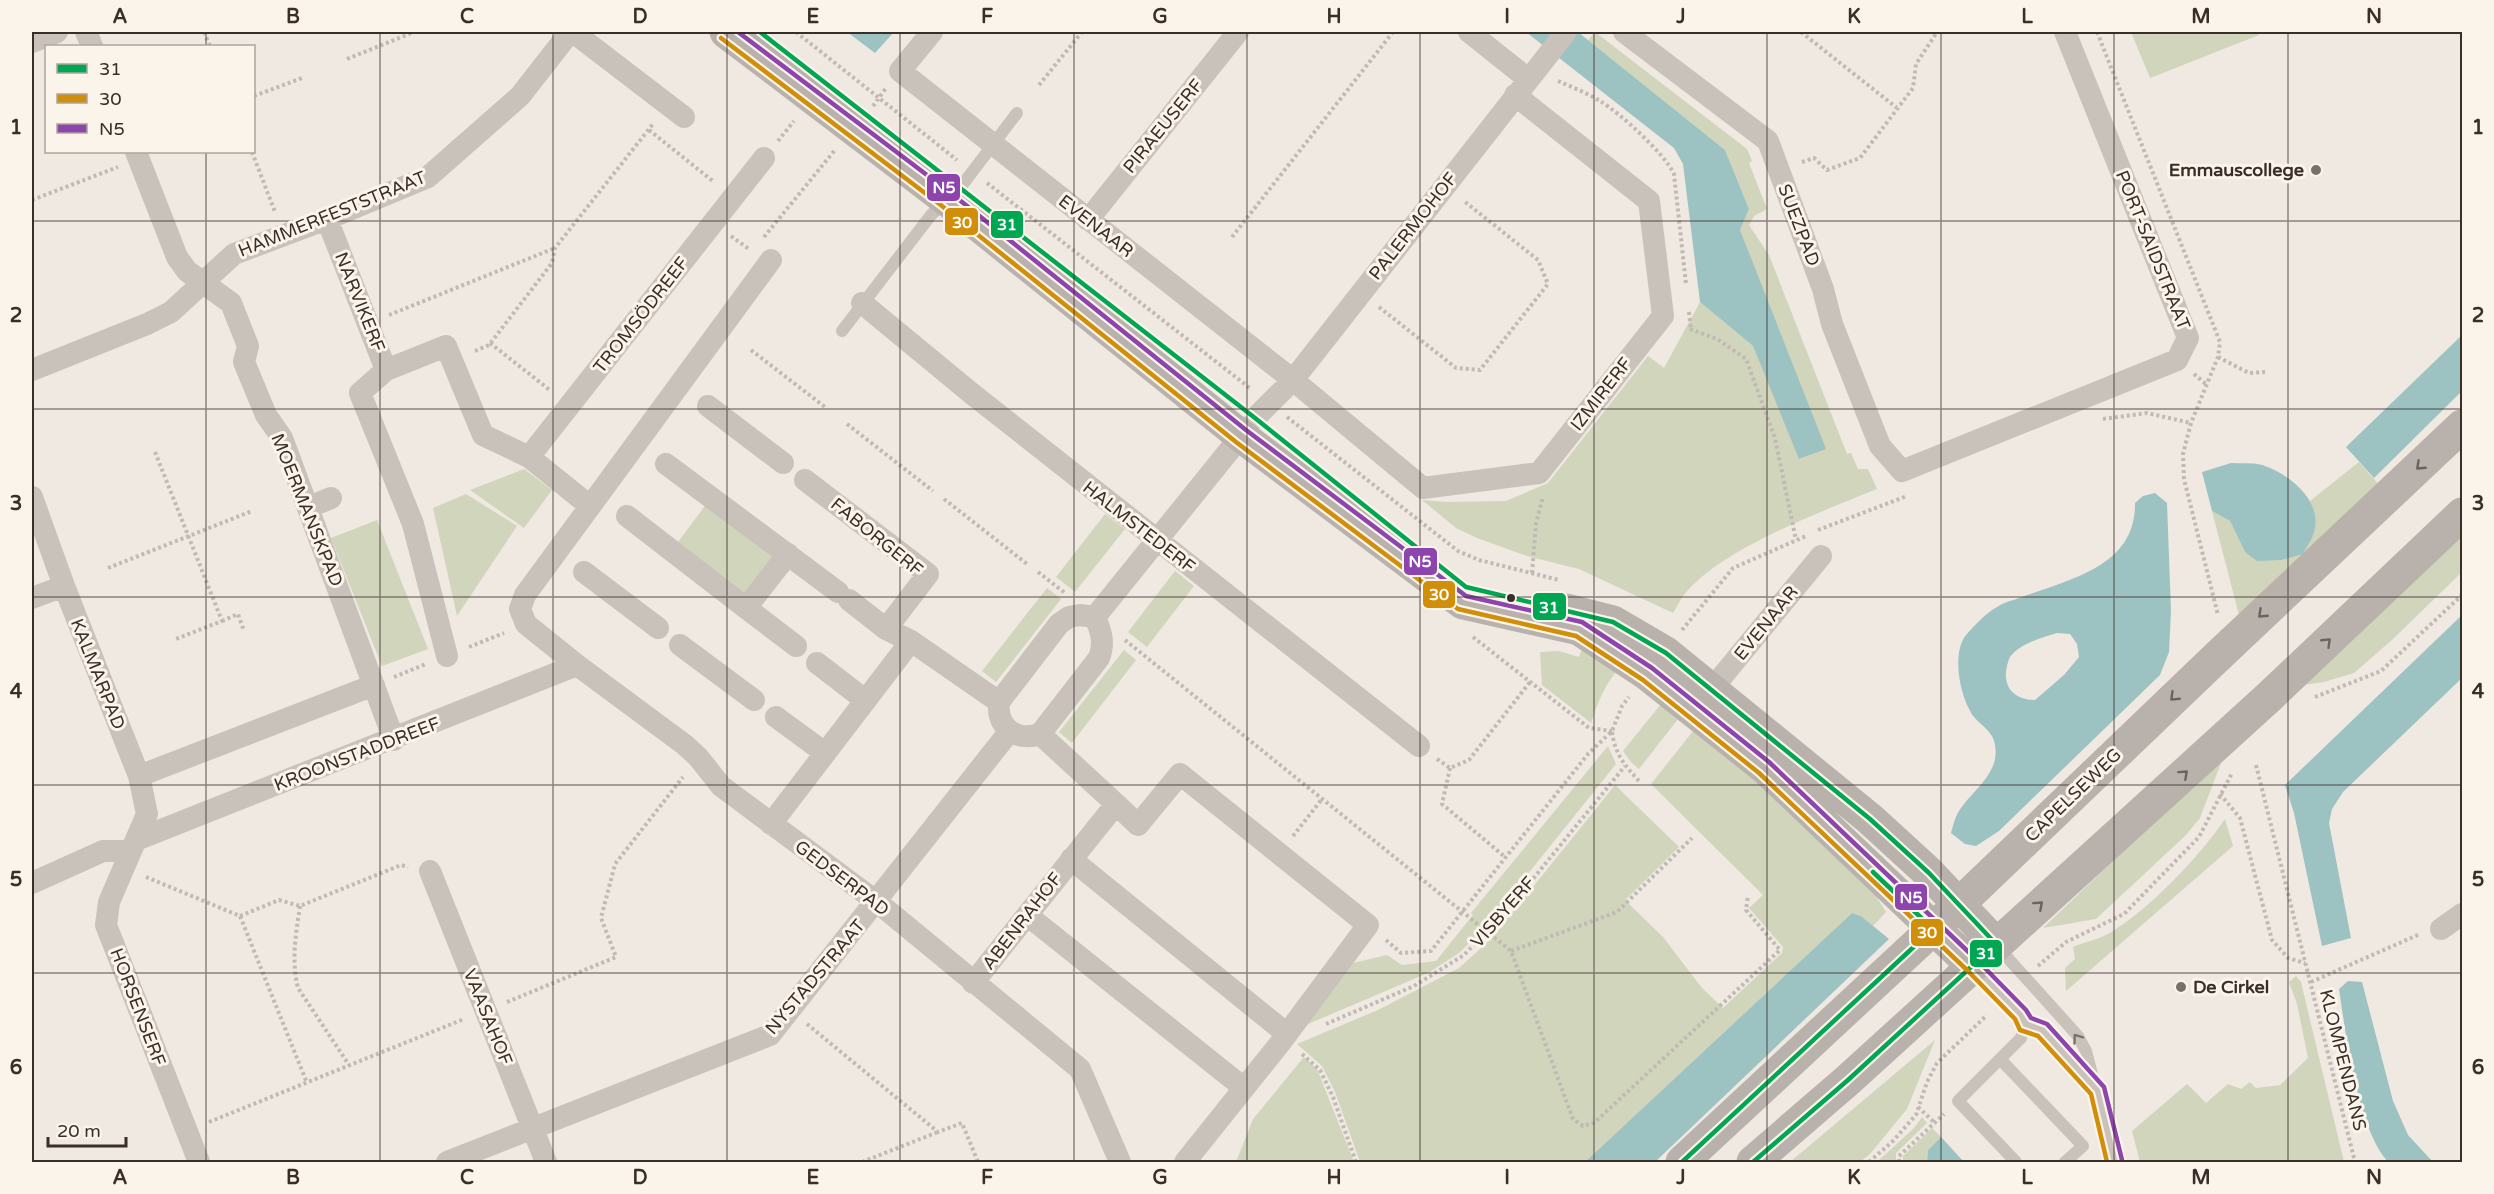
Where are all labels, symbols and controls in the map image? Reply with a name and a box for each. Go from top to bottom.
text: A [113,5,128,29]
text: B [286,5,300,29]
text: C [460,5,474,29]
text: D [632,5,648,29]
text: E [807,5,820,29]
text: F [981,5,993,29]
text: G [1152,5,1168,29]
text: H [1326,5,1342,29]
text: I [1504,5,1510,29]
text: J [1675,5,1686,29]
text: K [1847,5,1861,29]
text: L [2021,5,2033,29]
text: M [2191,5,2211,29]
text: N [2366,5,2382,29]
legend [45,45,255,153]
text: 31 [99,58,122,80]
street label: PIRAEUSERF [1118,74,1208,178]
text: 30 [99,88,122,110]
text: 1 [10,116,22,140]
text: 1 [2472,116,2484,140]
text: N5 [99,118,125,140]
place label: Emmauscollege [2169,159,2304,181]
marker: Emmauscollege [2309,163,2323,177]
street label: HAMMERFESTSTRAAT [235,166,429,262]
street label: PORT-SAIDSTRAAT [2111,167,2195,333]
street label: PALERMOHOF [1364,168,1462,284]
line badge: N5 [926,173,961,202]
text: N5 [933,178,955,198]
street label: SUEZPAD [1773,181,1825,269]
street label: EVENAAR [1054,190,1138,262]
line badge: 30 [944,207,979,236]
line badge: 31 [990,210,1024,239]
text: 30 [952,213,972,233]
text: 31 [997,215,1017,235]
street label: NARVIKERF [330,249,390,355]
street label: TROMSÖDREEF [589,252,693,378]
text: 2 [10,304,22,328]
text: 2 [2472,304,2484,328]
street label: IZMIRERF [1565,353,1637,435]
street label: MOERMANSKPAD [266,430,348,590]
one-way arrow [2416,459,2426,470]
street label: HALMSTEDERF [1078,476,1200,578]
text: 3 [10,492,22,516]
text: 3 [2472,492,2484,516]
street label: FABORGERF [826,493,928,581]
line badge: N5 [1403,547,1438,576]
text: N5 [1409,552,1431,572]
line badge: 30 [1422,580,1456,609]
street label: EVENAAR [1729,581,1803,665]
text: 30 [1429,585,1449,605]
unlabelled marker [1505,592,1517,604]
line badge: 31 [1532,592,1567,621]
text: 31 [1539,598,1559,618]
one-way arrow [2258,607,2269,618]
street label: KALMARPAD [66,615,130,733]
one-way arrow [2321,638,2331,649]
text: 4 [10,680,23,704]
text: 4 [2472,680,2485,704]
one-way arrow [2171,690,2181,701]
street label: KROONSTADDREEF [271,712,443,796]
street label: CAPELSEWEG [2020,743,2126,847]
one-way arrow [2177,770,2188,781]
street label: GEDSERPAD [791,835,893,921]
text: 5 [10,868,22,892]
street label: ABENRAHOF [977,868,1067,974]
text: 5 [2472,868,2484,892]
street label: VISBYERF [1466,872,1540,952]
line badge: N5 [1894,883,1928,911]
text: N5 [1900,888,1922,908]
one-way arrow [2033,901,2043,912]
street label: NYSTADSTRAAT [760,915,870,1039]
line badge: 30 [1910,918,1944,947]
text: 30 [1917,923,1937,943]
line badge: 31 [1969,939,2003,968]
text: 31 [1976,944,1996,964]
street label: HORSENSERF [105,945,171,1069]
street label: VAASAHOF [459,966,517,1068]
place label: De Cirkel [2193,976,2269,998]
marker: De Cirkel [2174,980,2188,994]
street label: KLOMPENDANS [2315,987,2371,1133]
one-way arrow [2073,1033,2084,1044]
text: 6 [10,1056,22,1080]
text: 6 [2472,1056,2484,1080]
scale bar [48,1110,126,1148]
text: 20 m [57,1120,101,1142]
text: A [113,1166,128,1190]
text: B [286,1166,300,1190]
text: C [460,1166,474,1190]
text: D [632,1166,648,1190]
text: E [807,1166,820,1190]
text: F [981,1166,993,1190]
text: G [1152,1166,1168,1190]
text: H [1326,1166,1342,1190]
text: I [1504,1166,1510,1190]
text: J [1675,1166,1686,1190]
text: K [1847,1166,1861,1190]
text: L [2021,1166,2033,1190]
text: M [2191,1166,2211,1190]
text: N [2366,1166,2382,1190]

